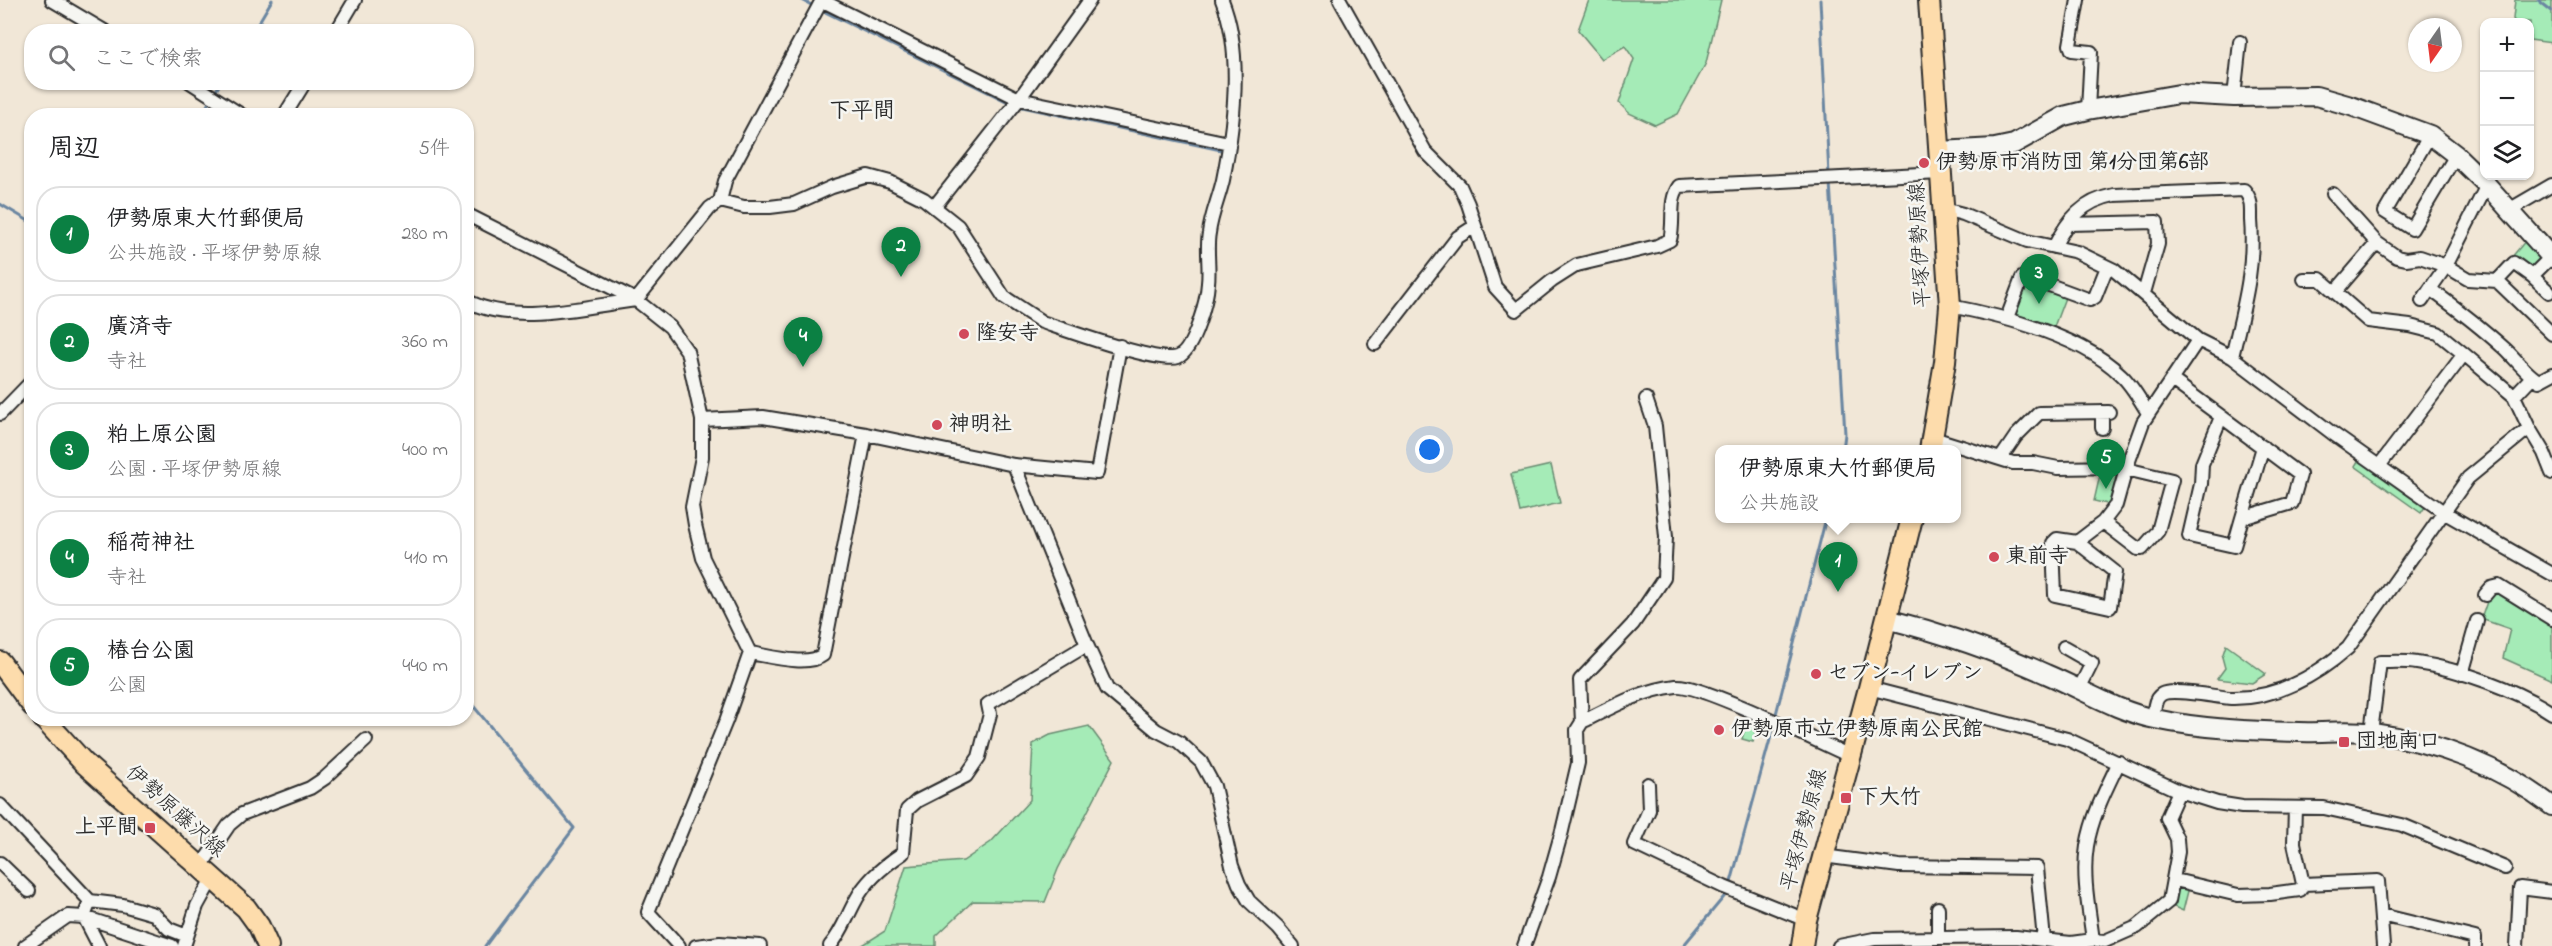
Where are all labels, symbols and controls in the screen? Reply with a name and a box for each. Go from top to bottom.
north arrow [2408,18,2462,72]
map controls [2480,18,2534,180]
button: + [2480,18,2534,72]
search box [24,24,474,90]
icon: search [45,41,78,74]
text: ここで検索 [93,44,203,76]
button: − [2480,72,2534,126]
district label: 下平間 [829,96,895,128]
button: layers [2480,126,2534,180]
text: 周辺 [48,131,100,169]
text: 5件 [419,135,450,164]
place label: 伊勢原市消防団 第1分団第6部 [1936,148,2209,178]
marker: 伊勢原市消防団 第1分団第6部 [1917,156,1931,170]
street label: 平塚伊勢原線 [1903,181,1939,309]
text: 伊勢原東大竹郵便局 [107,204,305,236]
text: 1 [66,220,73,249]
text: 280 m [401,220,448,249]
pin: 2 [882,228,920,277]
text: 公共施設 · 平塚伊勢原線 [107,240,321,269]
pin: 3 [2020,254,2058,304]
text: 廣済寺 [107,312,173,344]
pin: 4 [784,318,822,367]
place label: 隆安寺 [976,319,1039,349]
marker: 隆安寺 [957,327,971,341]
text: 2 [65,328,74,357]
text: 360 m [402,328,448,357]
text: 寺社 [107,348,147,377]
place label: 神明社 [949,410,1012,440]
marker: 神明社 [930,418,944,432]
text: 粕上原公園 [107,420,217,452]
your location [1415,435,1444,464]
text: 3 [65,436,74,465]
text: 400 m [402,436,448,465]
pin: 5 [2086,440,2126,489]
popup [1715,445,1961,523]
text: 伊勢原東大竹郵便局 [1739,454,1937,486]
text: 公園 · 平塚伊勢原線 [107,456,281,485]
text: 公共施設 [1739,490,1819,519]
text: 稲荷神社 [107,528,195,560]
pin: 1 [1818,542,1858,592]
place label: 東前寺 [2006,542,2069,572]
text: 4 [65,544,74,573]
text: 410 m [404,544,448,573]
marker: 東前寺 [1987,550,2001,564]
text: 寺社 [107,564,147,593]
text: 椿台公園 [107,636,195,668]
text: 5 [64,652,75,681]
text: 440 m [402,652,448,681]
place label: セブン-イレブン [1828,659,1983,689]
marker: セブン-イレブン [1809,667,1823,681]
text: 公園 [107,672,147,701]
place label: 伊勢原市立伊勢原南公民館 [1731,715,1983,745]
marker: 伊勢原市立伊勢原南公民館 [1712,723,1726,737]
place label: 団地南口 [2356,727,2440,757]
marker: 団地南口 [2337,735,2351,749]
street label: 伊勢原藤沢線 [118,759,232,865]
street label: 平塚伊勢原線 [1774,765,1836,895]
place label: 下大竹 [1858,783,1921,813]
marker: 下大竹 [1839,791,1853,805]
place label: 上平間 [75,813,138,843]
marker: 上平間 [143,821,157,835]

